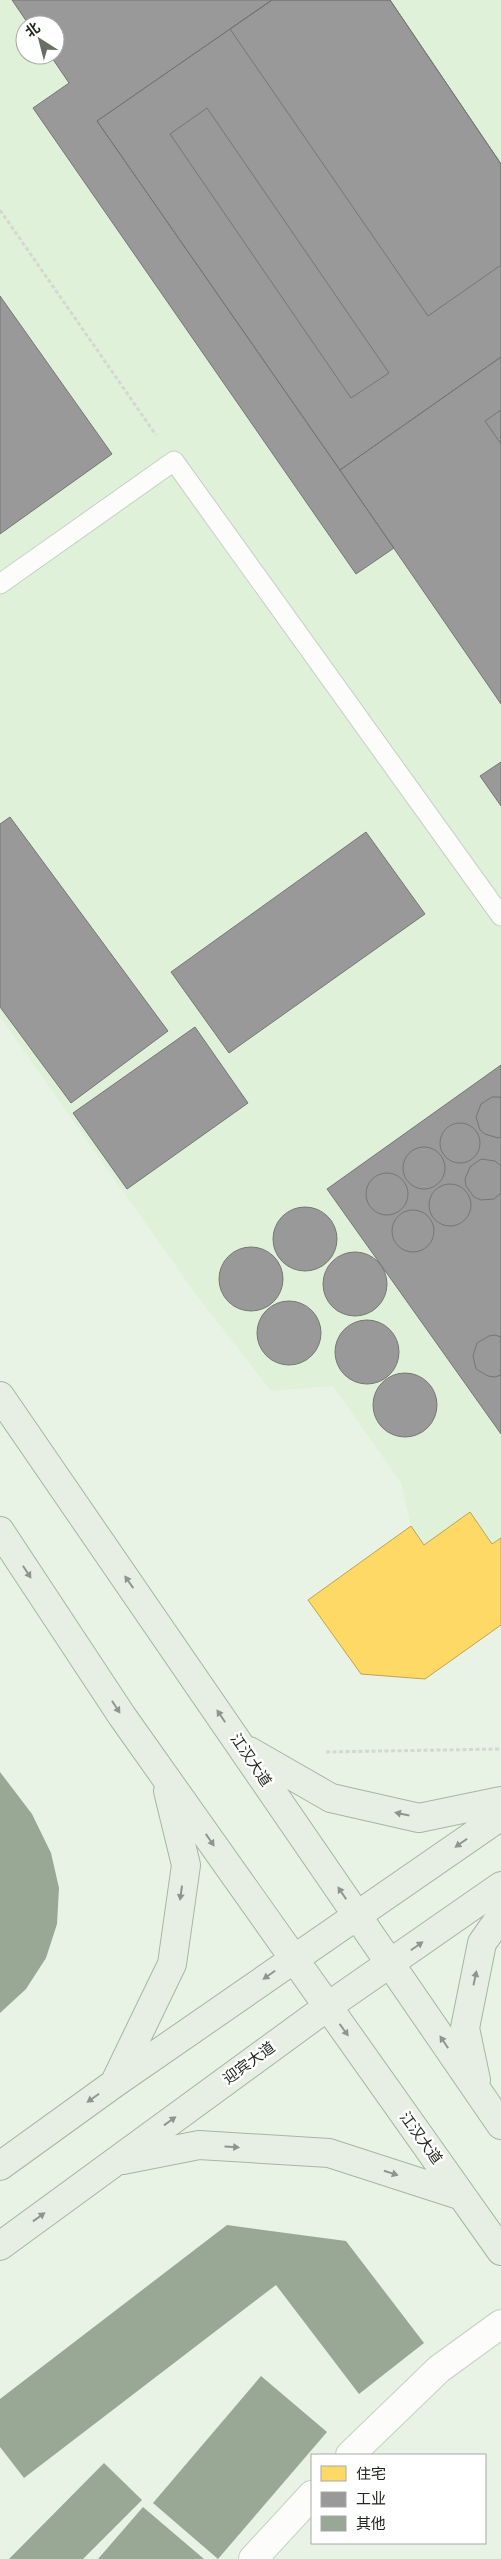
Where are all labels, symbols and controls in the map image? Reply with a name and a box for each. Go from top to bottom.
north arrow [15,15,65,65]
text: 北 [23,20,43,40]
one-way arrow [22,1565,32,1578]
one-way arrow [124,1575,134,1589]
one-way arrow [112,1701,121,1714]
one-way arrow [216,1709,226,1723]
street label: 江汉大道 [228,1731,274,1789]
one-way arrow [394,1810,409,1818]
one-way arrow [204,1834,214,1847]
one-way arrow [454,1838,468,1848]
one-way arrow [177,1886,185,1902]
one-way arrow [337,1887,347,1900]
one-way arrow [410,1941,424,1951]
one-way arrow [262,1970,276,1980]
one-way arrow [471,1970,479,1985]
one-way arrow [339,2023,349,2037]
one-way arrow [439,2035,449,2049]
street label: 迎宾大道 [220,2039,278,2087]
one-way arrow [86,2093,100,2103]
street label: 江汉大道 [397,2109,445,2167]
one-way arrow [164,2116,177,2126]
one-way arrow [224,2143,240,2151]
one-way arrow [383,2170,398,2177]
one-way arrow [32,2212,46,2222]
legend [311,2454,486,2544]
text: 住宅 [356,2466,386,2482]
text: 工业 [356,2491,386,2507]
text: 其他 [356,2516,386,2532]

